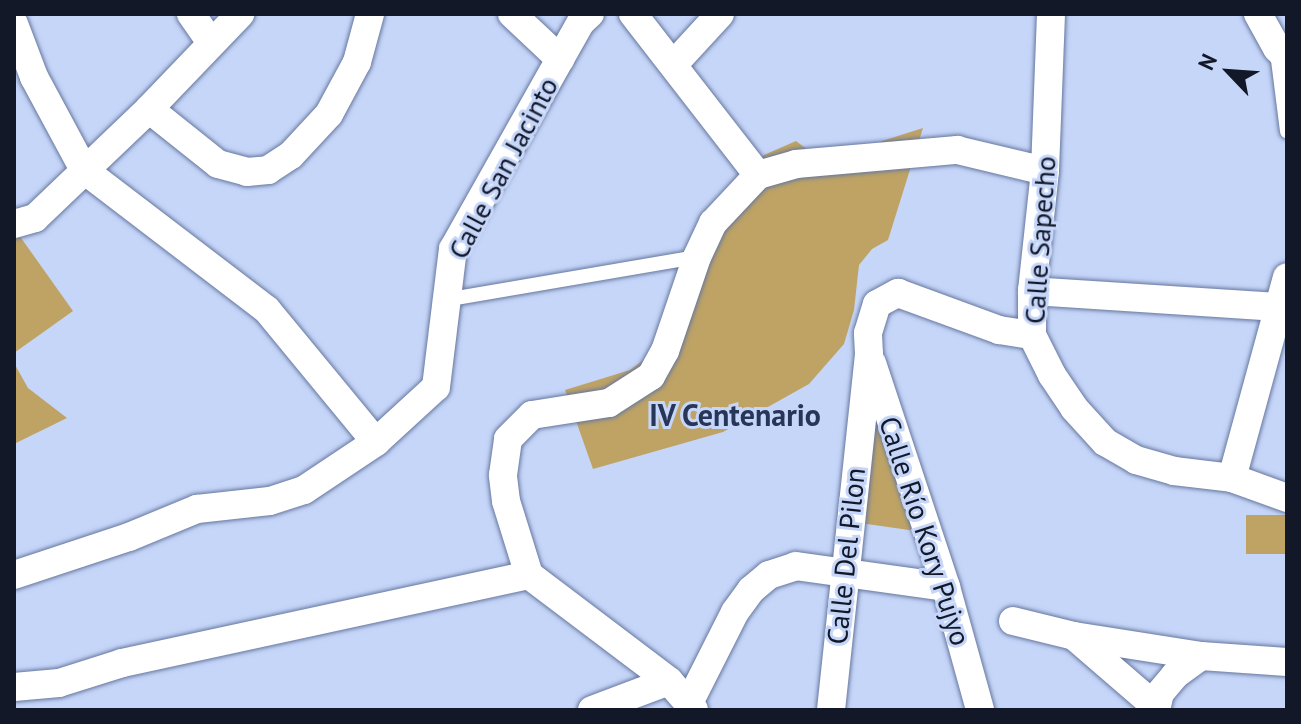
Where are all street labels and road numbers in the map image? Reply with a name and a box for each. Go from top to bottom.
street label: Calle San Jacinto [441,72,565,264]
street label: Calle Sapecho [1017,155,1063,325]
street label: Calle Río Kory Pujyo [872,412,978,650]
street label: Calle Del Pilon [820,466,872,646]

